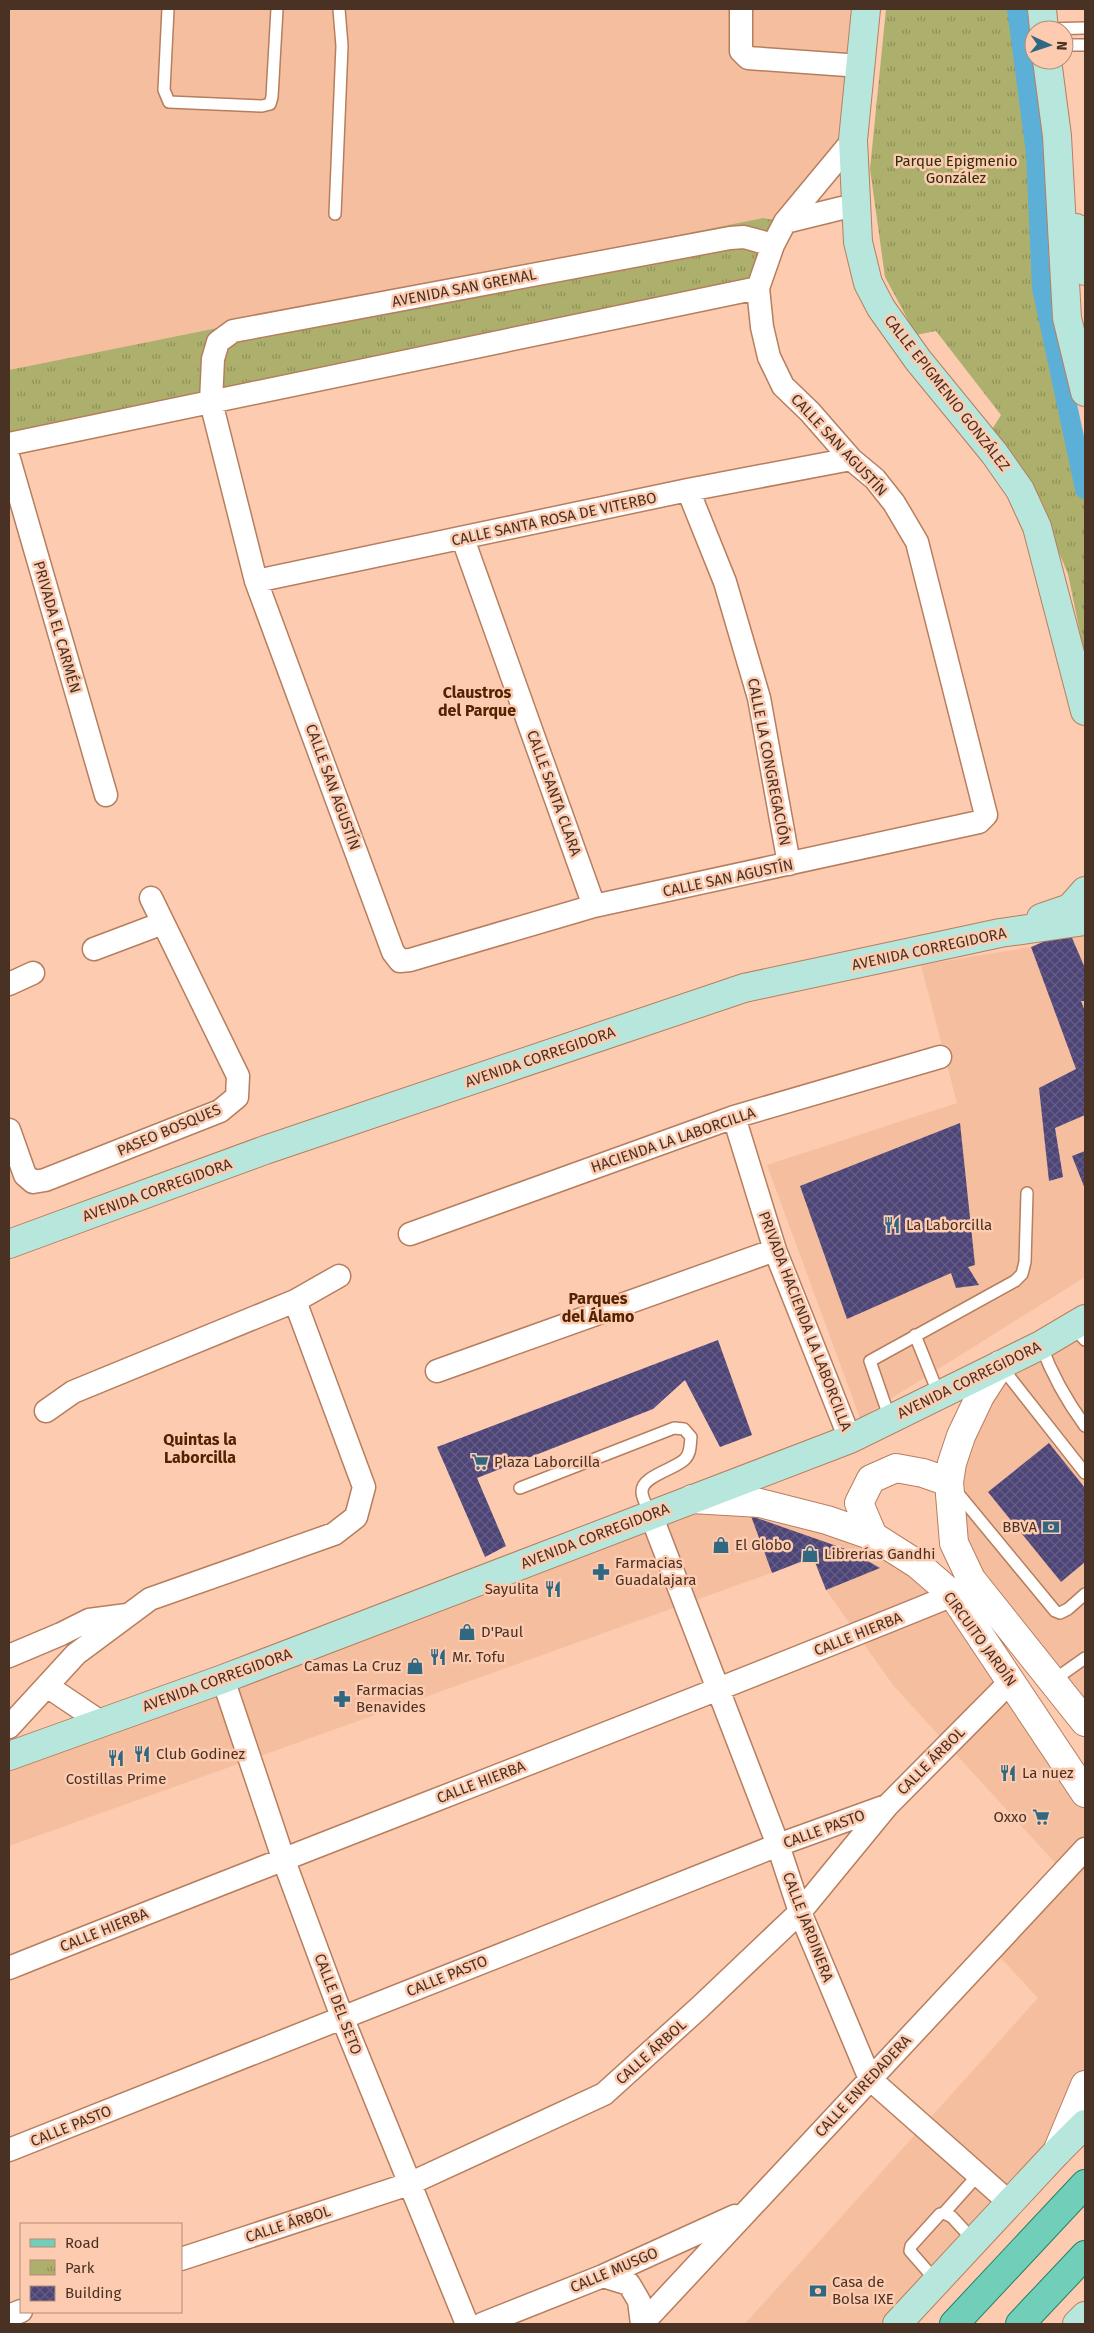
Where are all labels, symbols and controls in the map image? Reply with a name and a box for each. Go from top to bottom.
north arrow [1024,20,1074,70]
text: N [1053,41,1070,51]
park label: Parque Epigmenio González [895,152,1017,187]
street label: AVENIDA SAN GREMAL [390,265,538,311]
street label: CALLE EPIGMENIO GONZÁLEZ [881,311,1014,475]
street label: CALLE SAN AGUSTÍN [787,390,891,500]
street label: CALLE SANTA ROSA DE VITERBO [450,488,658,550]
street label: PRIVADA EL CARMÉN [30,559,84,695]
street label: CALLE LA CONGREGACIÓN [744,677,794,847]
district label: Claustros del Parque [438,683,516,720]
street label: CALLE SAN AGUSTÍN [302,721,364,853]
street label: CALLE SANTA CLARA [523,728,585,859]
street label: CALLE SAN AGUSTÍN [661,855,795,901]
street label: AVENIDA CORREGIDORA [850,924,1008,974]
street label: AVENIDA CORREGIDORA [463,1023,618,1091]
street label: PASEO BOSQUES [114,1100,224,1160]
street label: HACIENDA LA LABORCILLA [588,1103,758,1177]
street label: AVENIDA CORREGIDORA [80,1154,234,1225]
street label: PRIVADA HACIENDA LA LABORCILLA [755,1209,855,1434]
restaurant icon: La Laborcilla [882,1215,902,1235]
place label: La Laborcilla [906,1216,992,1234]
district label: Parques del Álamo [562,1289,634,1326]
street label: AVENIDA CORREGIDORA [894,1337,1044,1423]
district label: Quintas la Laborcilla [163,1430,237,1467]
supermarket icon: Plaza Laborcilla [470,1452,490,1472]
place label: Plaza Laborcilla [494,1453,600,1471]
street label: AVENIDA CORREGIDORA [518,1499,672,1573]
bank icon: BBVA [1041,1517,1061,1537]
place label: BBVA [1002,1518,1037,1536]
shop icon: El Globo [711,1535,731,1555]
place label: El Globo [735,1536,792,1554]
shop icon: Librerías Gandhi [800,1544,820,1564]
place label: Librerías Gandhi [824,1545,936,1563]
place label: Farmacias Guadalajara [615,1554,696,1589]
pharmacy icon: Farmacias Guadalajara [591,1562,611,1582]
restaurant icon: Sayulita [543,1579,563,1599]
place label: Sayulita [485,1580,539,1598]
street label: CIRCUITO JARDÍN [940,1588,1020,1690]
street label: CALLE HIERBA [811,1608,905,1660]
shop icon: D'Paul [457,1622,477,1642]
place label: D'Paul [481,1623,524,1641]
street label: AVENIDA CORREGIDORA [140,1644,294,1715]
restaurant icon: Mr. Tofu [428,1647,448,1667]
place label: Mr. Tofu [452,1648,505,1666]
shop icon: Camas La Cruz [405,1656,425,1676]
place label: Camas La Cruz [304,1657,401,1675]
place label: Farmacias Benavides [356,1681,426,1716]
pharmacy icon: Farmacias Benavides [332,1689,352,1709]
street label: CALLE ÁRBOL [893,1723,969,1799]
restaurant icon: Club Godinez [132,1744,152,1764]
place label: Club Godinez [156,1745,246,1763]
restaurant icon: Costillas Prime [106,1748,126,1768]
street label: CALLE HIERBA [434,1757,528,1807]
restaurant icon: La nuez [998,1763,1018,1783]
place label: La nuez [1022,1764,1074,1782]
place label: Costillas Prime [66,1770,166,1788]
street label: CALLE PASTO [781,1806,867,1852]
supermarket icon: Oxxo [1031,1807,1051,1827]
place label: Oxxo [994,1808,1027,1826]
street label: CALLE JARDINERA [779,1870,837,1985]
street label: CALLE HIERBA [57,1904,151,1956]
street label: CALLE DEL SETO [310,1951,366,2057]
street label: CALLE PASTO [404,1952,490,2000]
street label: CALLE ÁRBOL [612,2015,690,2088]
street label: CALLE ENREDADERA [811,2031,915,2141]
street label: CALLE PASTO [28,2102,114,2150]
street label: CALLE ÁRBOL [243,2202,333,2246]
legend [20,2223,182,2313]
text: Road [65,2234,100,2252]
street label: CALLE MUSGO [567,2243,661,2297]
text: Park [65,2259,95,2277]
place label: Casa de Bolsa IXE [832,2273,894,2308]
bank icon: Casa de Bolsa IXE [808,2281,828,2301]
text: Building [65,2284,121,2302]

